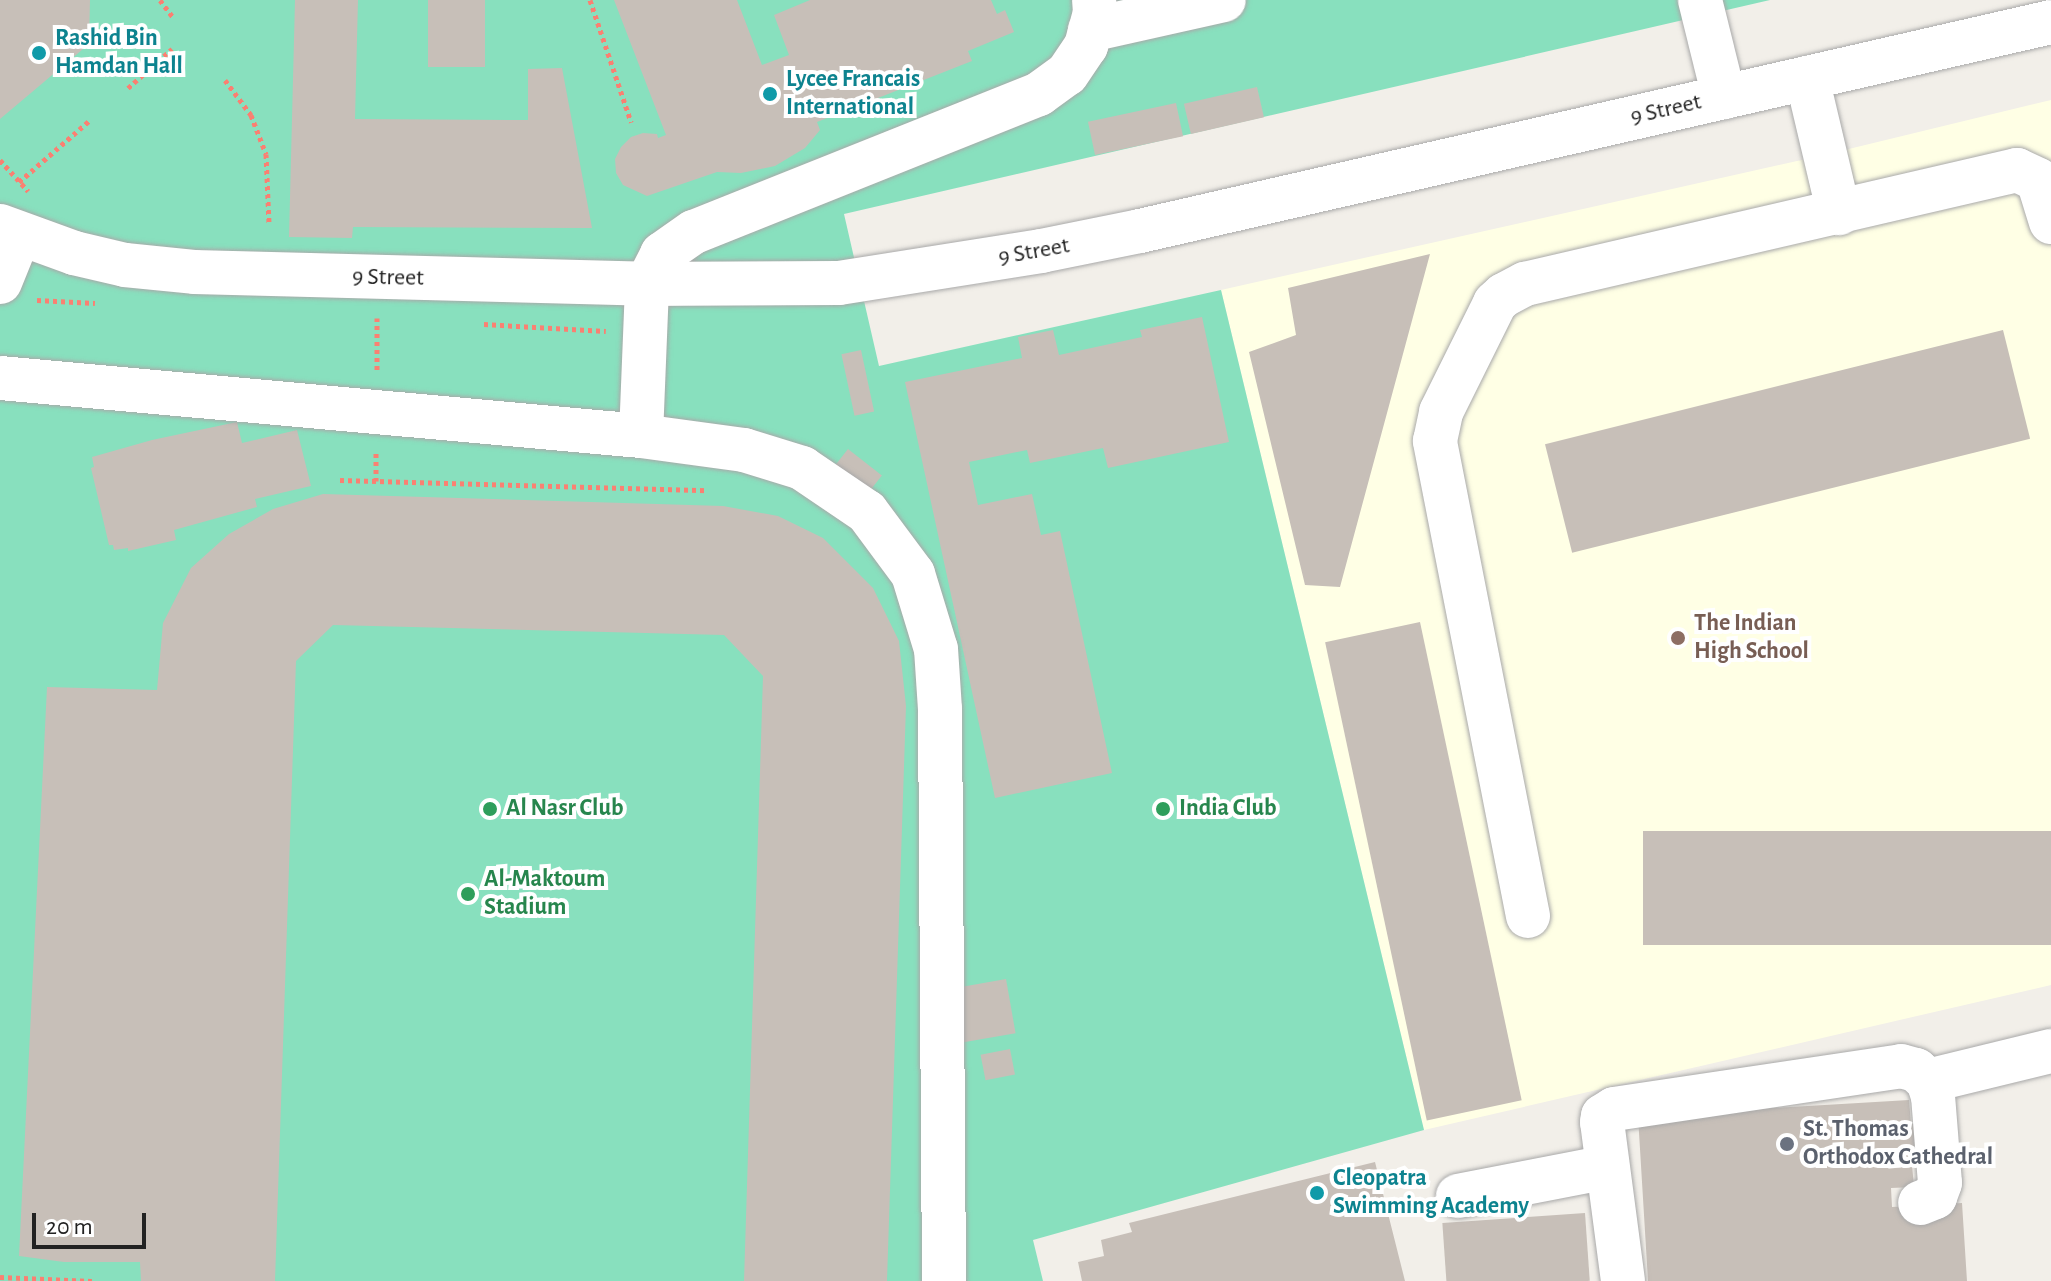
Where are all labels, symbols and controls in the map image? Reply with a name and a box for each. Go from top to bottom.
place label: Rashid Bin Hamdan Hall [55,25,183,81]
marker: Rashid Bin Hamdan Hall [30,44,48,62]
place label: Lycee Francais International [786,66,920,122]
marker: Lycee Francais International [761,85,779,103]
street label: 9 Street [1628,88,1704,132]
street label: 9 Street [996,232,1072,272]
street label: 9 Street [352,263,424,293]
place label: The Indian High School [1694,610,1809,666]
marker: The Indian High School [1669,629,1687,647]
place label: Al Nasr Club [506,795,623,823]
place label: India Club [1179,795,1277,823]
marker: Al Nasr Club [481,800,499,818]
marker: India Club [1154,800,1172,818]
place label: Al-Maktoum Stadium [484,866,605,922]
marker: Al-Maktoum Stadium [459,885,477,903]
place label: St. Thomas Orthodox Cathedral [1803,1116,1993,1172]
marker: St. Thomas Orthodox Cathedral [1778,1135,1796,1153]
place label: Cleopatra Swimming Academy [1333,1165,1529,1221]
marker: Cleopatra Swimming Academy [1308,1184,1326,1202]
scale bar [36,1197,150,1247]
text: 20 m [46,1215,93,1239]

